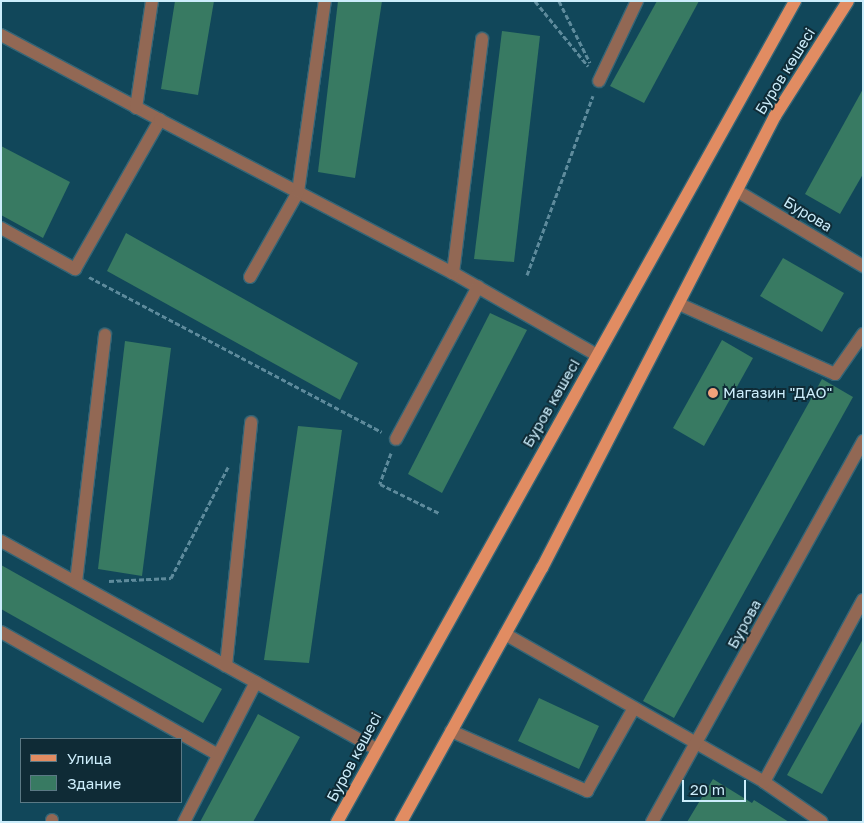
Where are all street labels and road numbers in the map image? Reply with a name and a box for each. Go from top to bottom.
street label: Буров көшесі [751,24,819,118]
street label: Бурова [781,193,835,235]
street label: Буров көшесі [519,356,583,450]
street label: Бурова [723,596,765,652]
street label: Буров көшесі [323,709,385,805]

